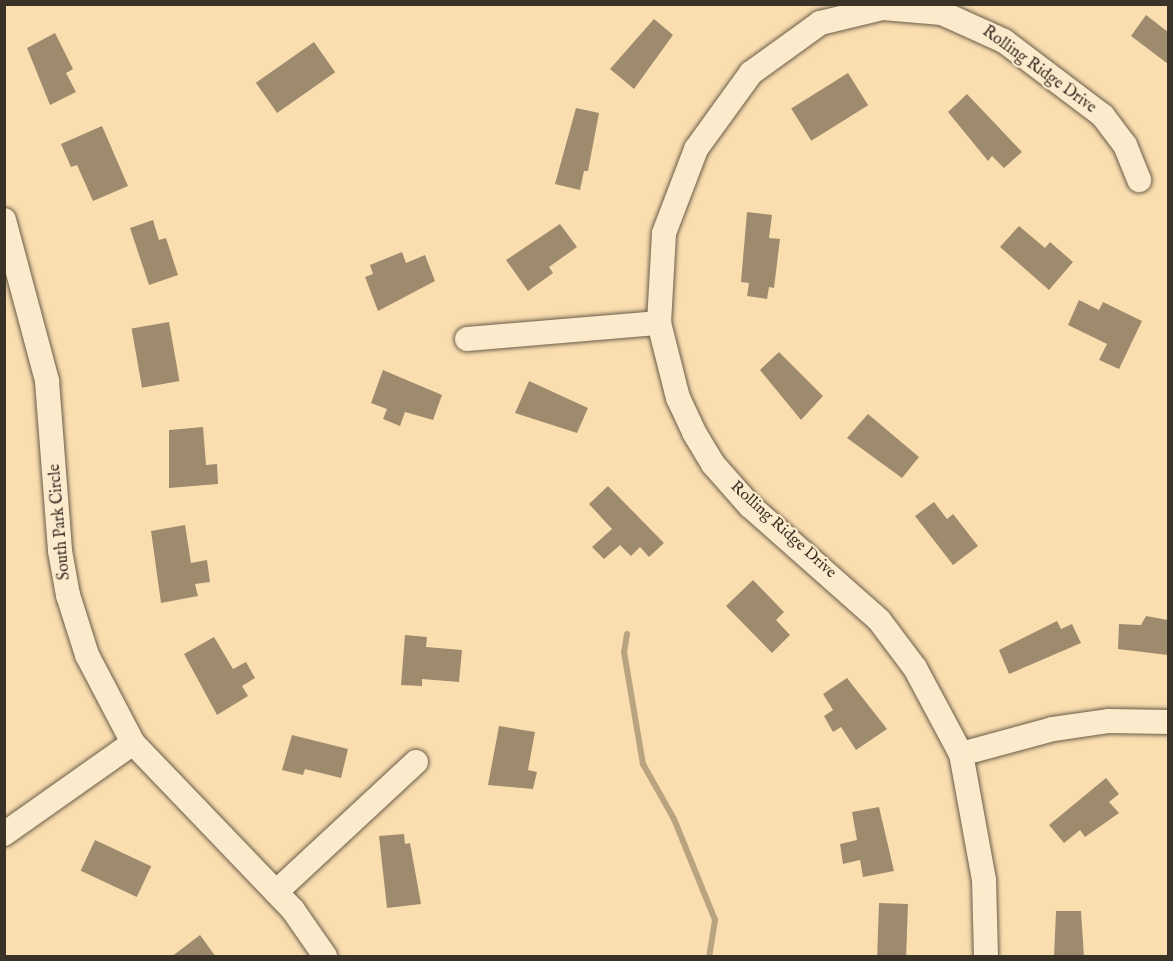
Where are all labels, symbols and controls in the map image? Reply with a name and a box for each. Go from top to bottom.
street label: Rolling Ridge Drive [978,22,1100,118]
street label: South Park Circle [45,463,75,581]
street label: Rolling Ridge Drive [726,477,840,583]

